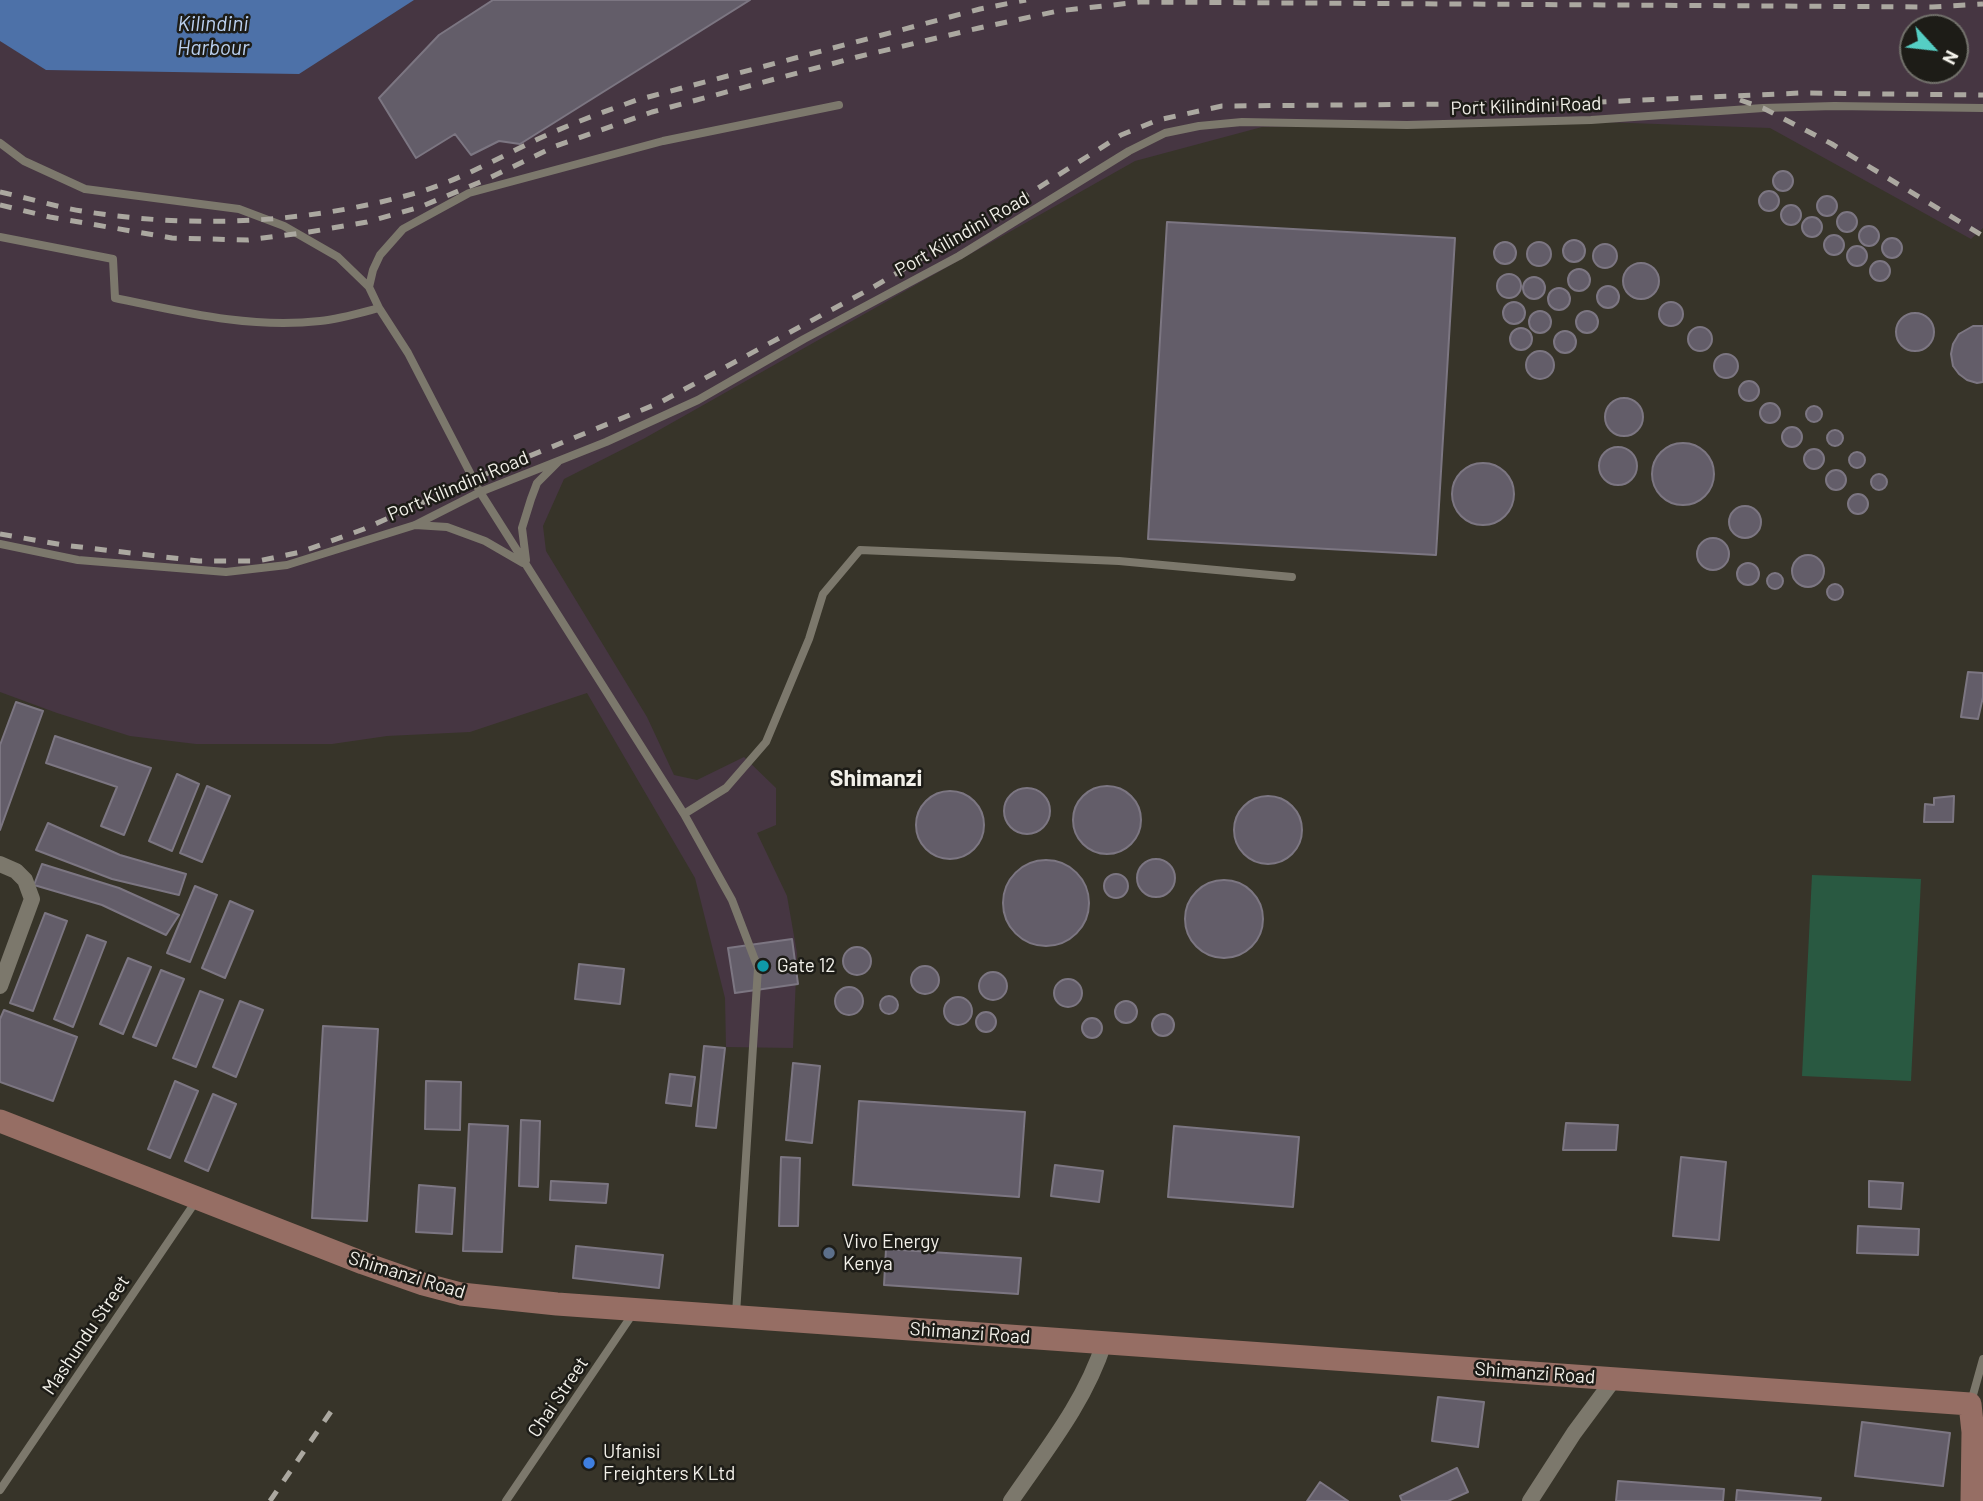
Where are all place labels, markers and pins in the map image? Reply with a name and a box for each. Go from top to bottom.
place label: Gate 12 [777,955,836,977]
marker: Gate 12 [755,958,771,974]
place label: Vivo Energy Kenya [843,1231,939,1275]
marker: Vivo Energy Kenya [821,1245,837,1261]
place label: Ufanisi Freighters K Ltd [603,1441,735,1485]
marker: Ufanisi Freighters K Ltd [581,1455,597,1471]

